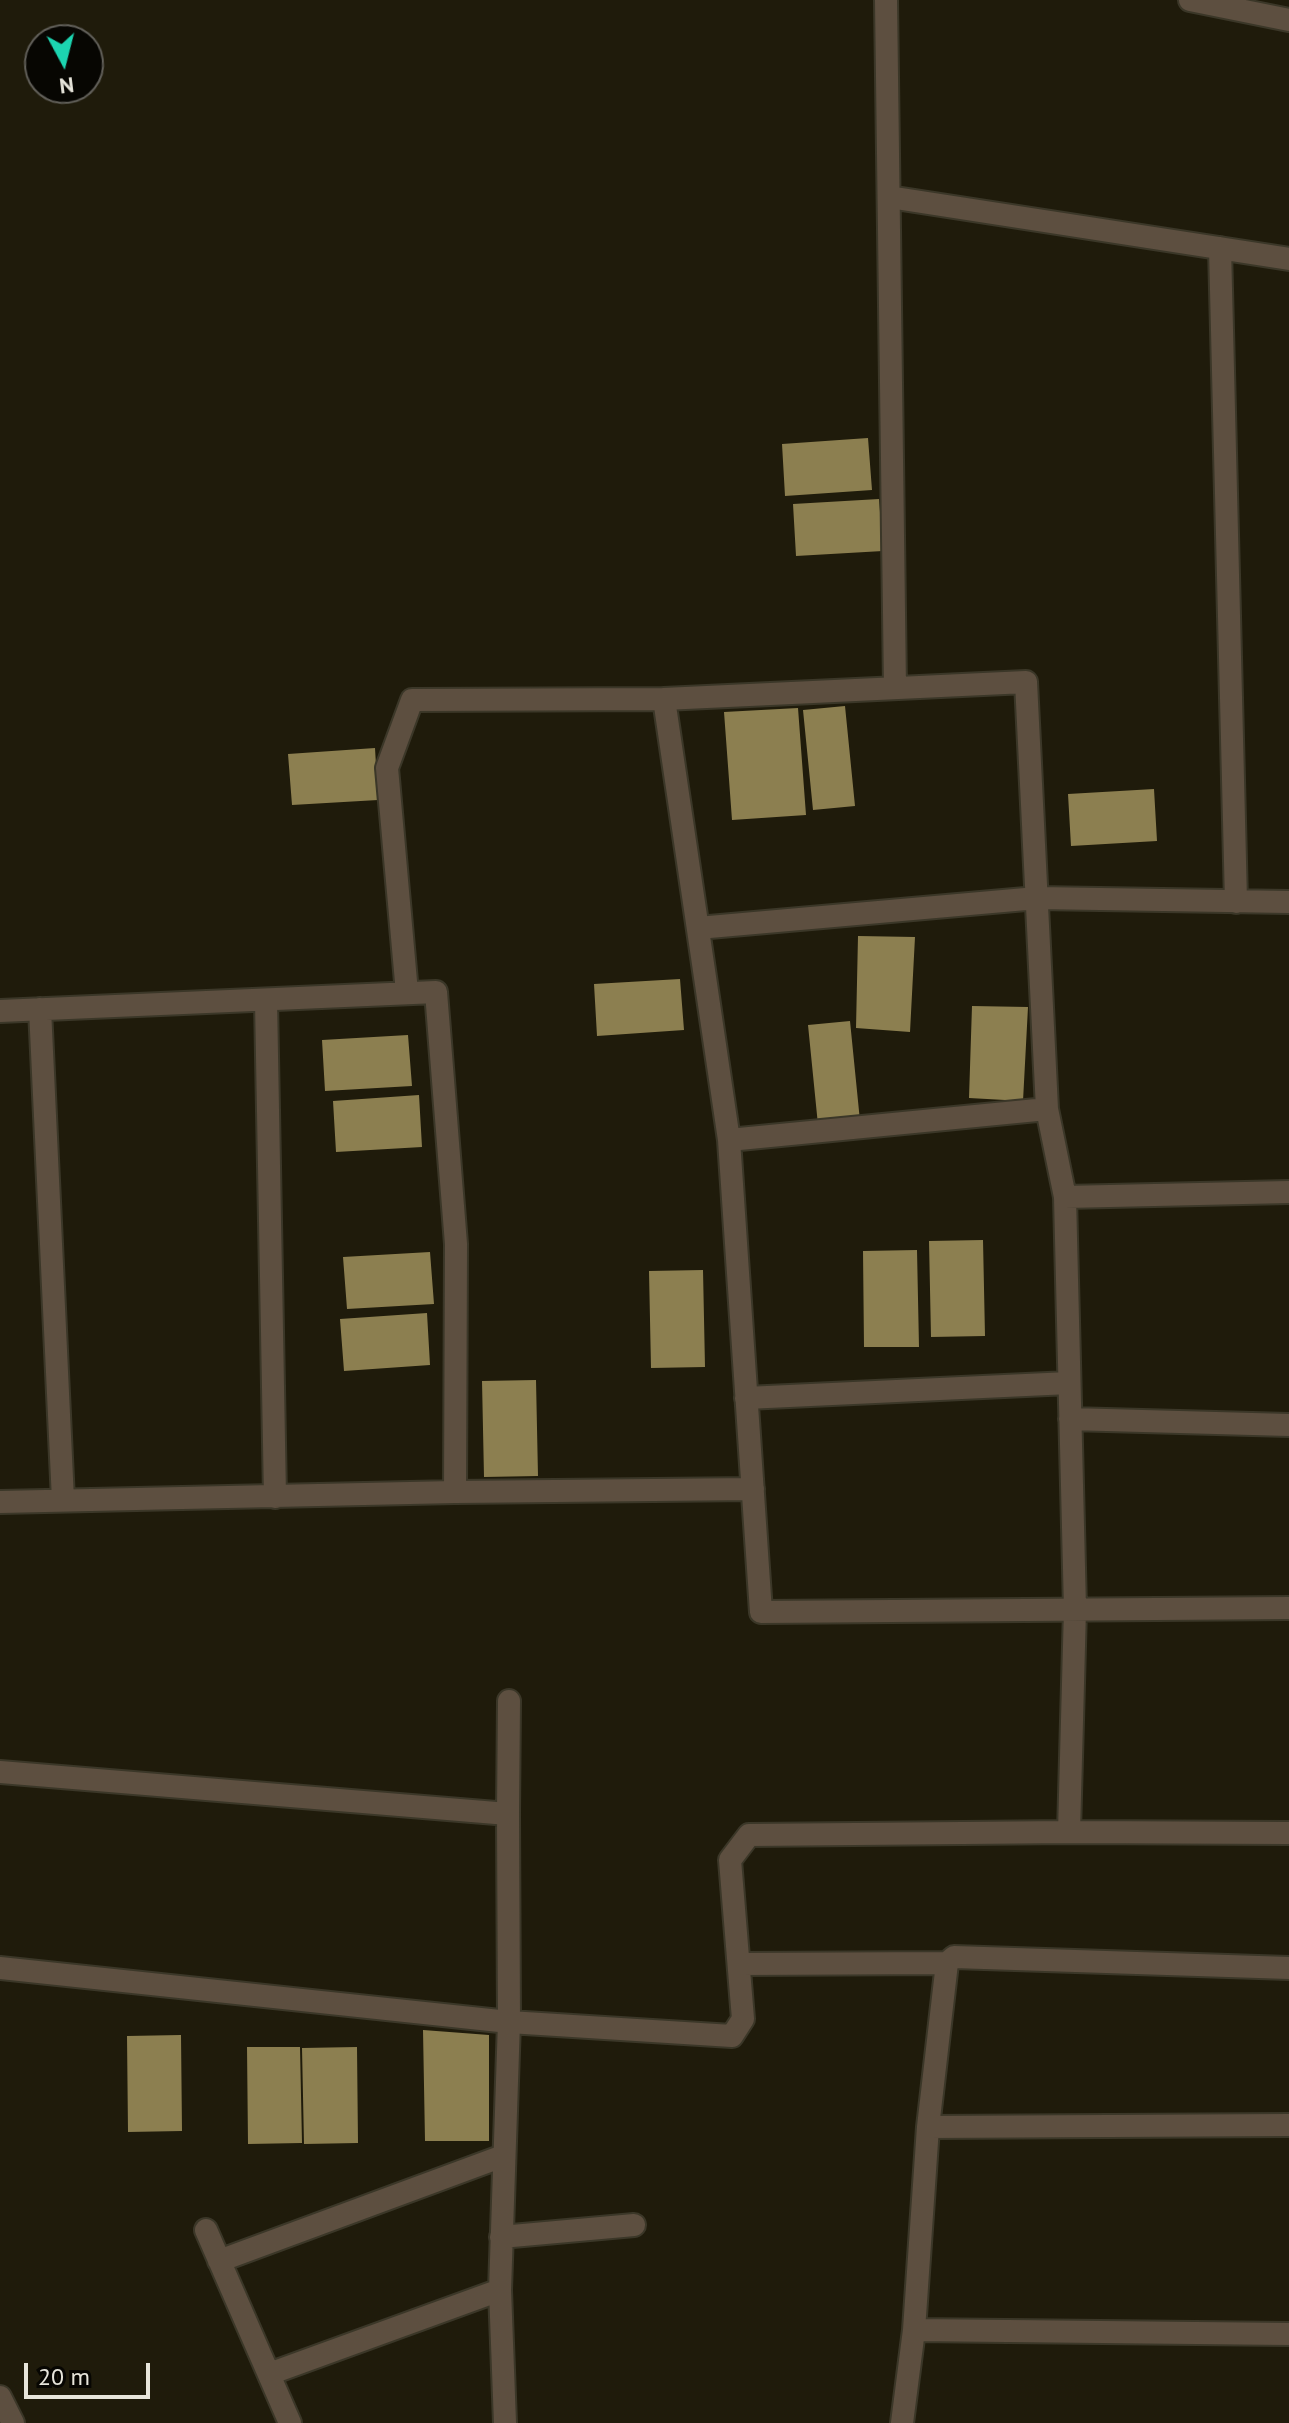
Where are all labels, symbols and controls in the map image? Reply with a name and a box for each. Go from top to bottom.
north arrow [24,24,104,104]
text: N [58,71,76,101]
scale bar [28,2347,154,2397]
text: 20 m [38,2361,90,2392]

